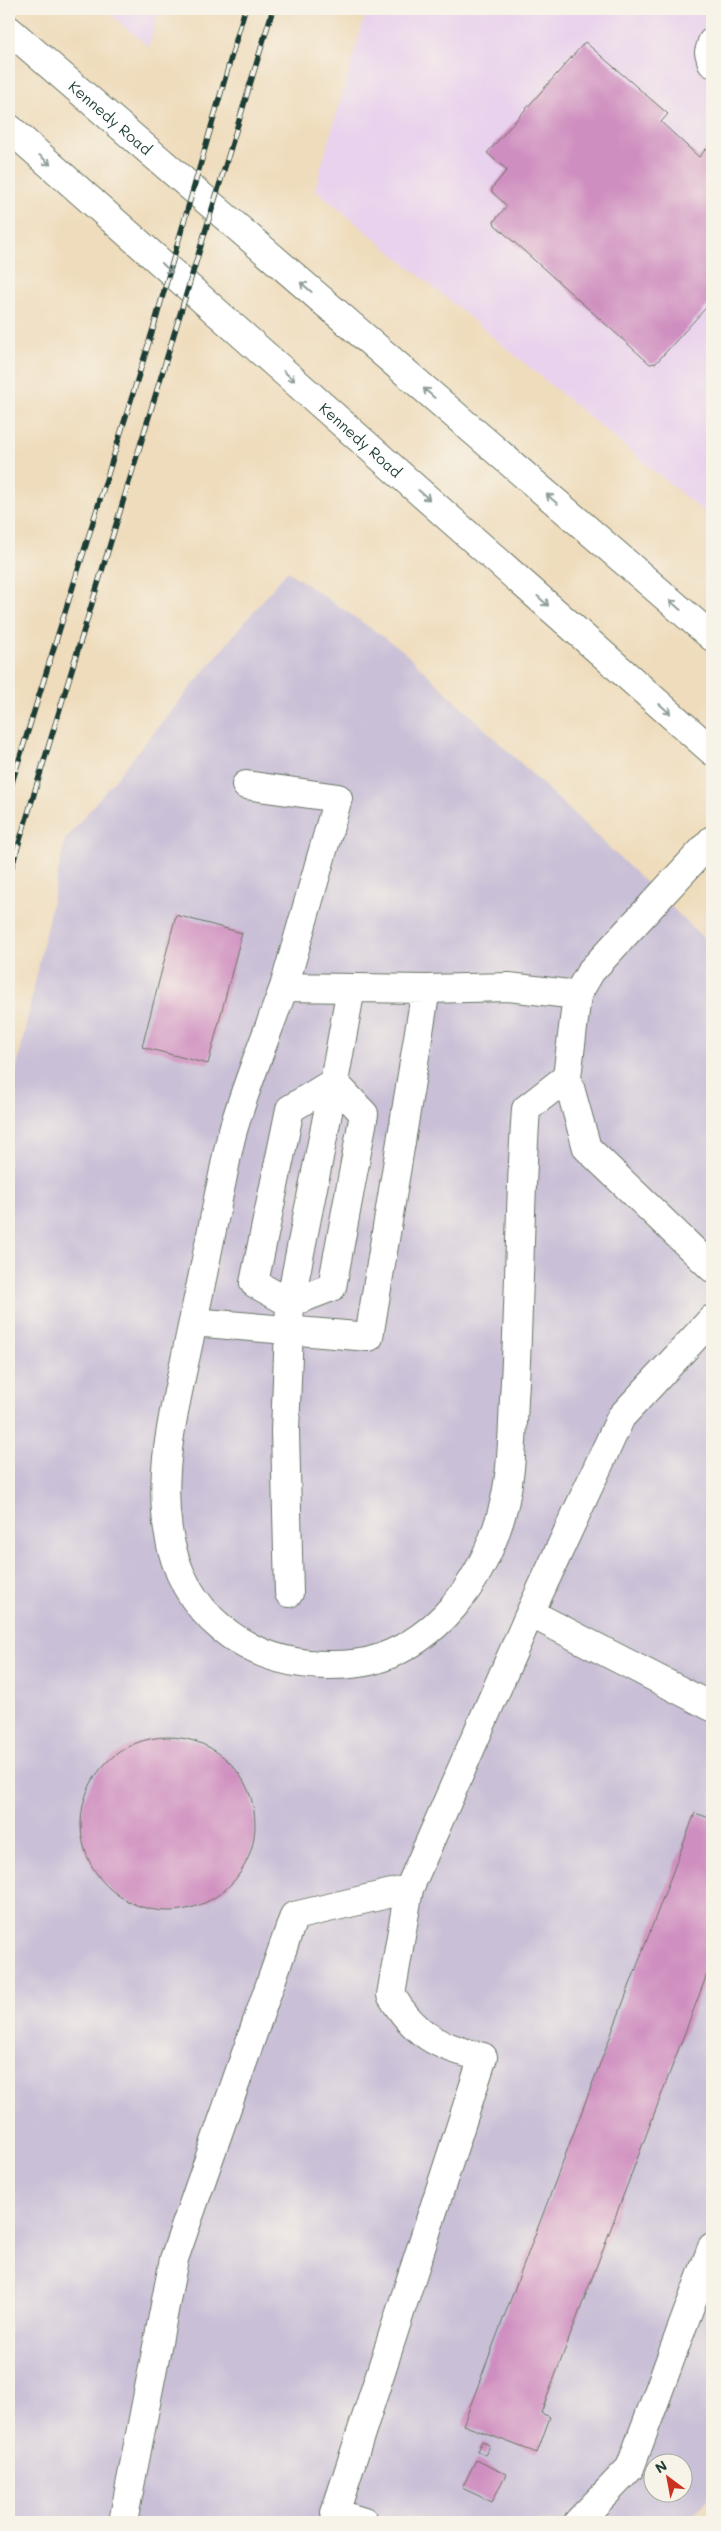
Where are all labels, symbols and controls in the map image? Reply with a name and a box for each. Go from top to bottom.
street label: Kennedy Road [65,76,156,159]
one-way arrow [39,155,52,166]
one-way arrow [160,262,173,273]
one-way arrow [300,281,313,292]
one-way arrow [282,370,295,382]
one-way arrow [423,387,436,399]
street label: Kennedy Road [315,398,406,482]
one-way arrow [417,489,430,501]
one-way arrow [546,493,559,505]
one-way arrow [537,595,550,607]
one-way arrow [669,600,682,611]
one-way arrow [658,703,671,715]
north arrow [644,2454,694,2504]
text: N [651,2456,670,2477]

